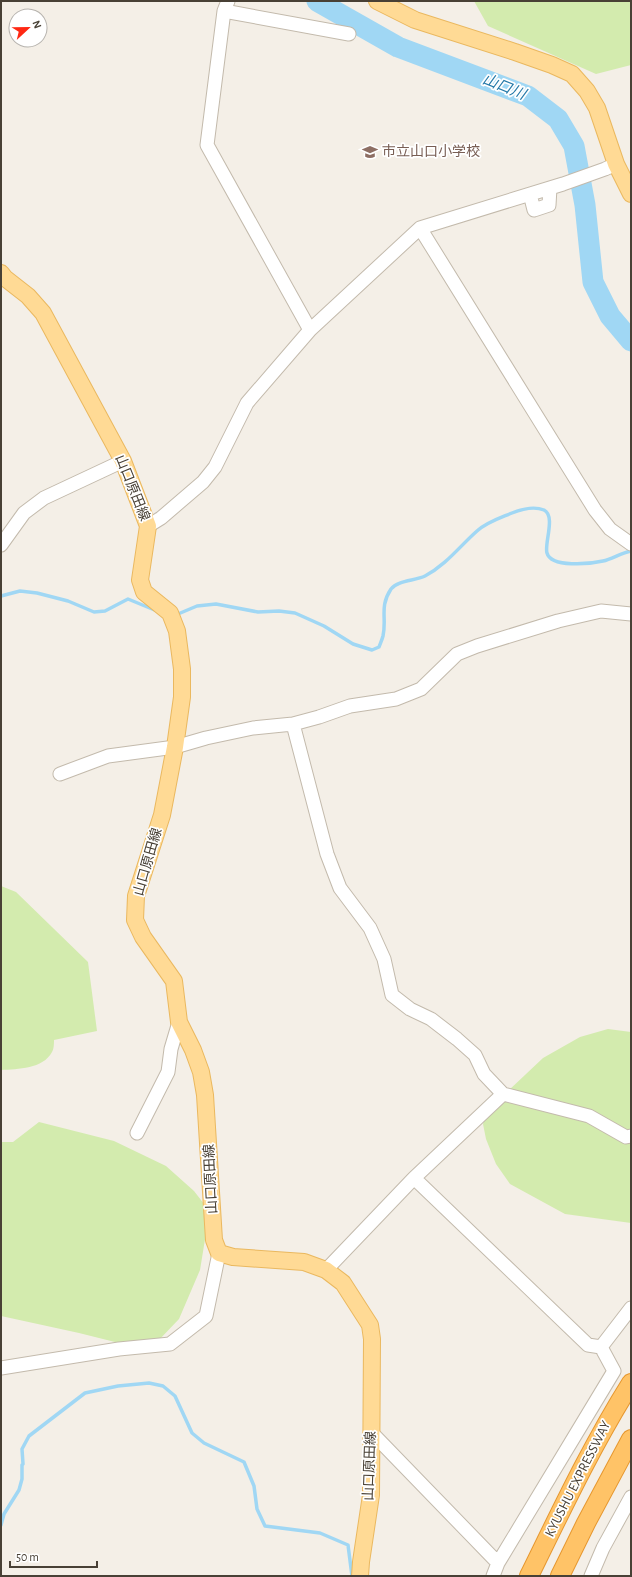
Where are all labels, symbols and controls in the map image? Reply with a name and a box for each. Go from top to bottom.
north arrow [8,8,48,48]
text: N [30,19,43,30]
water label: 山口川 [480,71,530,103]
school or university icon: 市立山口小学校 [361,143,379,161]
place label: 市立山口小学校 [382,144,480,159]
street label: 山口原田線 [112,453,153,523]
street label: 山口原田線 [131,826,164,898]
street label: 山口原田線 [201,1144,220,1214]
street label: KYUSHU EXPRESSWAY [543,1418,614,1539]
street label: 山口原田線 [361,1431,378,1501]
scale bar [10,1543,97,1569]
text: 50 m [16,1551,39,1563]

